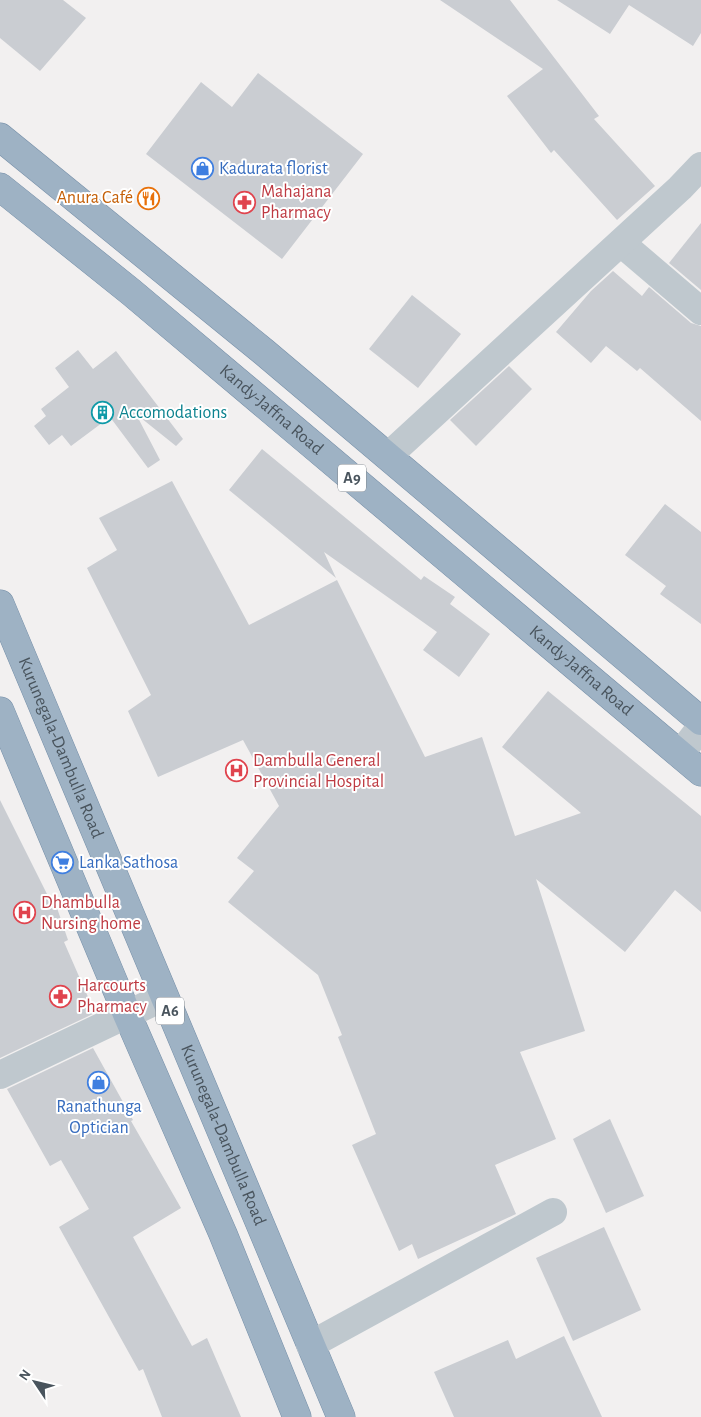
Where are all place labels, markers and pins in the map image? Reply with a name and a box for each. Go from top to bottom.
shop icon: Kadurata florist [191,157,215,181]
place label: Kadurata florist [219,160,328,178]
place label: Mahajana Pharmacy [261,183,332,222]
restaurant icon: Anura Café [137,186,161,210]
place label: Anura Café [57,189,133,207]
pharmacy icon: Mahajana Pharmacy [233,190,257,214]
building icon: Accomodations [91,401,115,425]
place label: Accomodations [119,404,227,422]
place label: Dambulla General Provincial Hospital [253,752,384,791]
hospital icon: Dambulla General Provincial Hospital [225,759,249,783]
supermarket icon: Lanka Sathosa [51,851,75,875]
place label: Lanka Sathosa [79,854,178,872]
place label: Dhambulla Nursing home [41,894,141,933]
hospital icon: Dhambulla Nursing home [13,901,37,925]
place label: Harcourts Pharmacy [77,977,147,1016]
pharmacy icon: Harcourts Pharmacy [49,984,73,1008]
shop icon: Ranathunga Optician [87,1070,111,1094]
place label: Ranathunga Optician [56,1098,142,1137]

